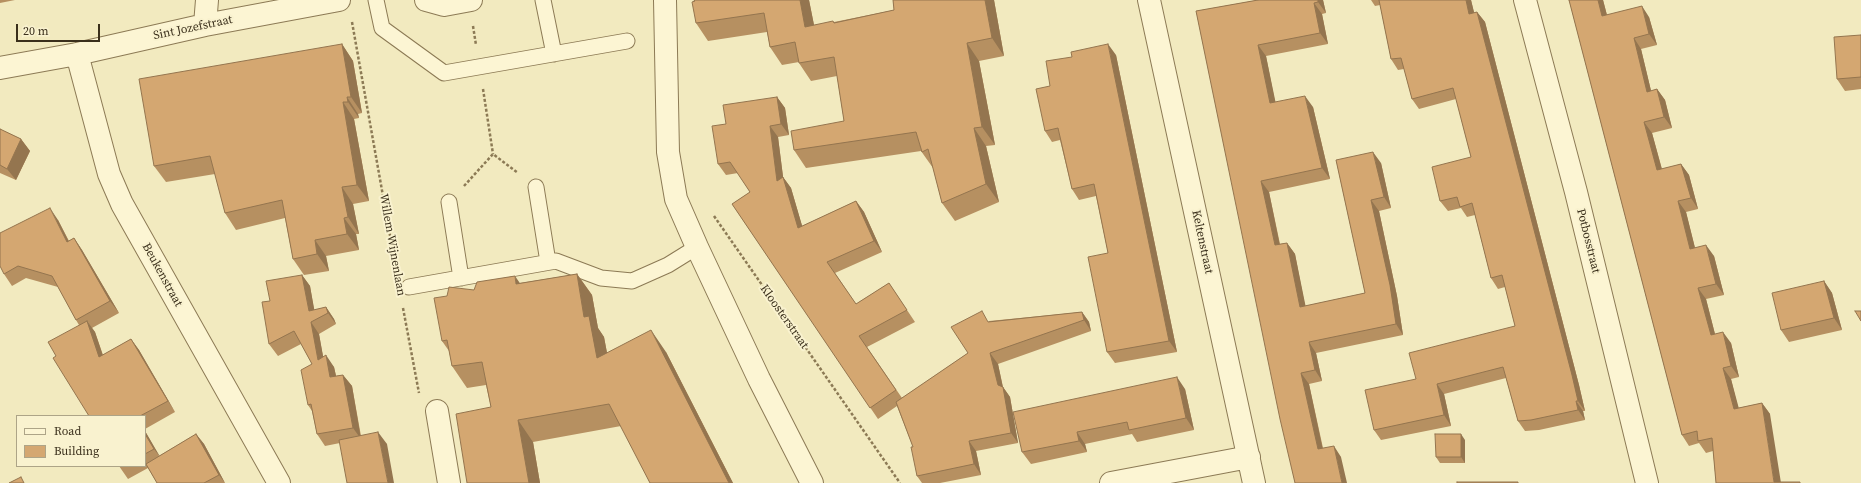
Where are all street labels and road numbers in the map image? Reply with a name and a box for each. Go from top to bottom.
street label: Sint Jozefstraat [152,13,234,43]
street label: Willem Wijnenlaan [376,193,408,297]
street label: Potbosstraat [1573,207,1603,275]
street label: Keltenstraat [1188,209,1216,275]
street label: Beukenstraat [139,241,185,309]
street label: Kloosterstraat [757,282,811,352]

